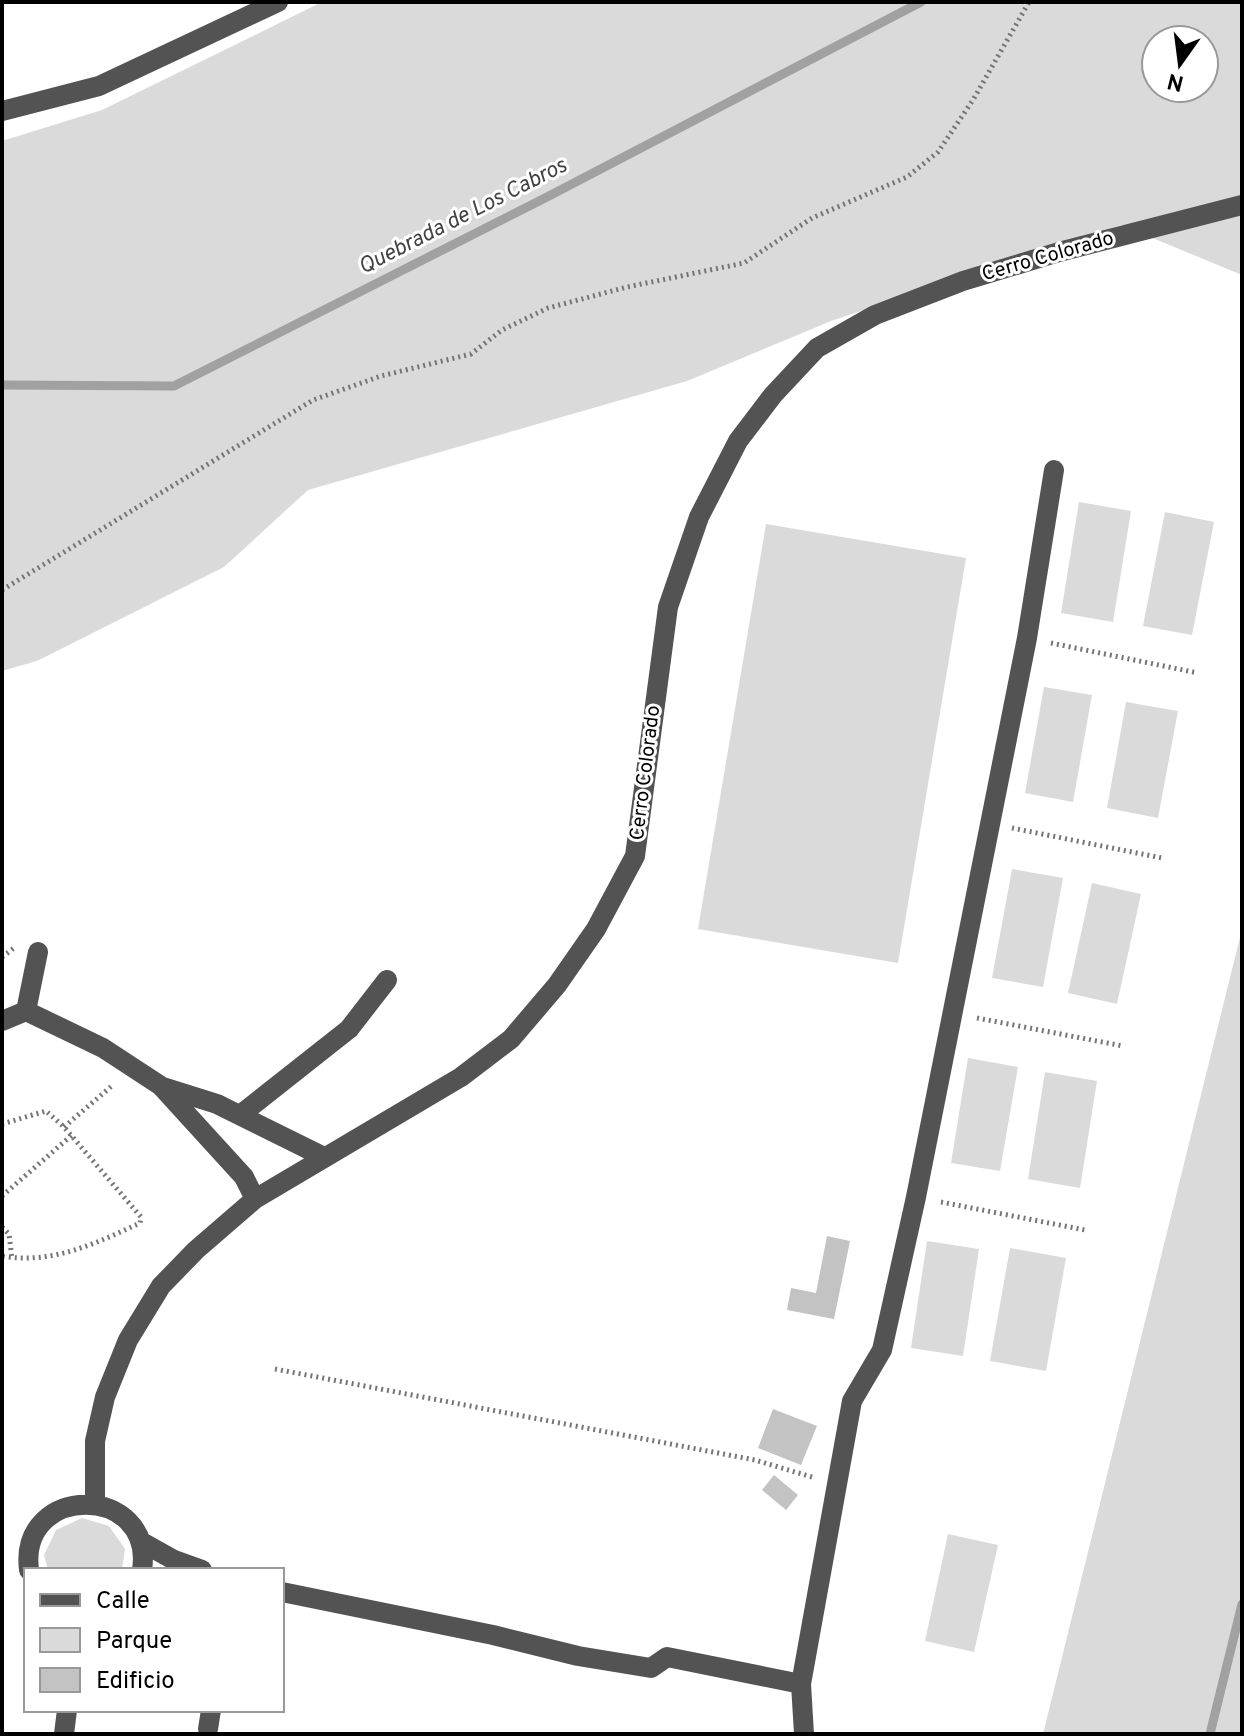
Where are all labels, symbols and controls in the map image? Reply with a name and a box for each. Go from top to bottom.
north arrow [1140,24,1220,104]
text: N [1165,66,1187,96]
water label: Quebrada de Los Cabros [354,152,573,281]
street label: Cerro Colorado [979,226,1117,288]
street label: Cerro Colorado [625,704,667,842]
legend [24,1568,284,1712]
text: Calle [96,1587,150,1617]
text: Parque [96,1627,172,1657]
text: Edificio [96,1667,175,1697]

